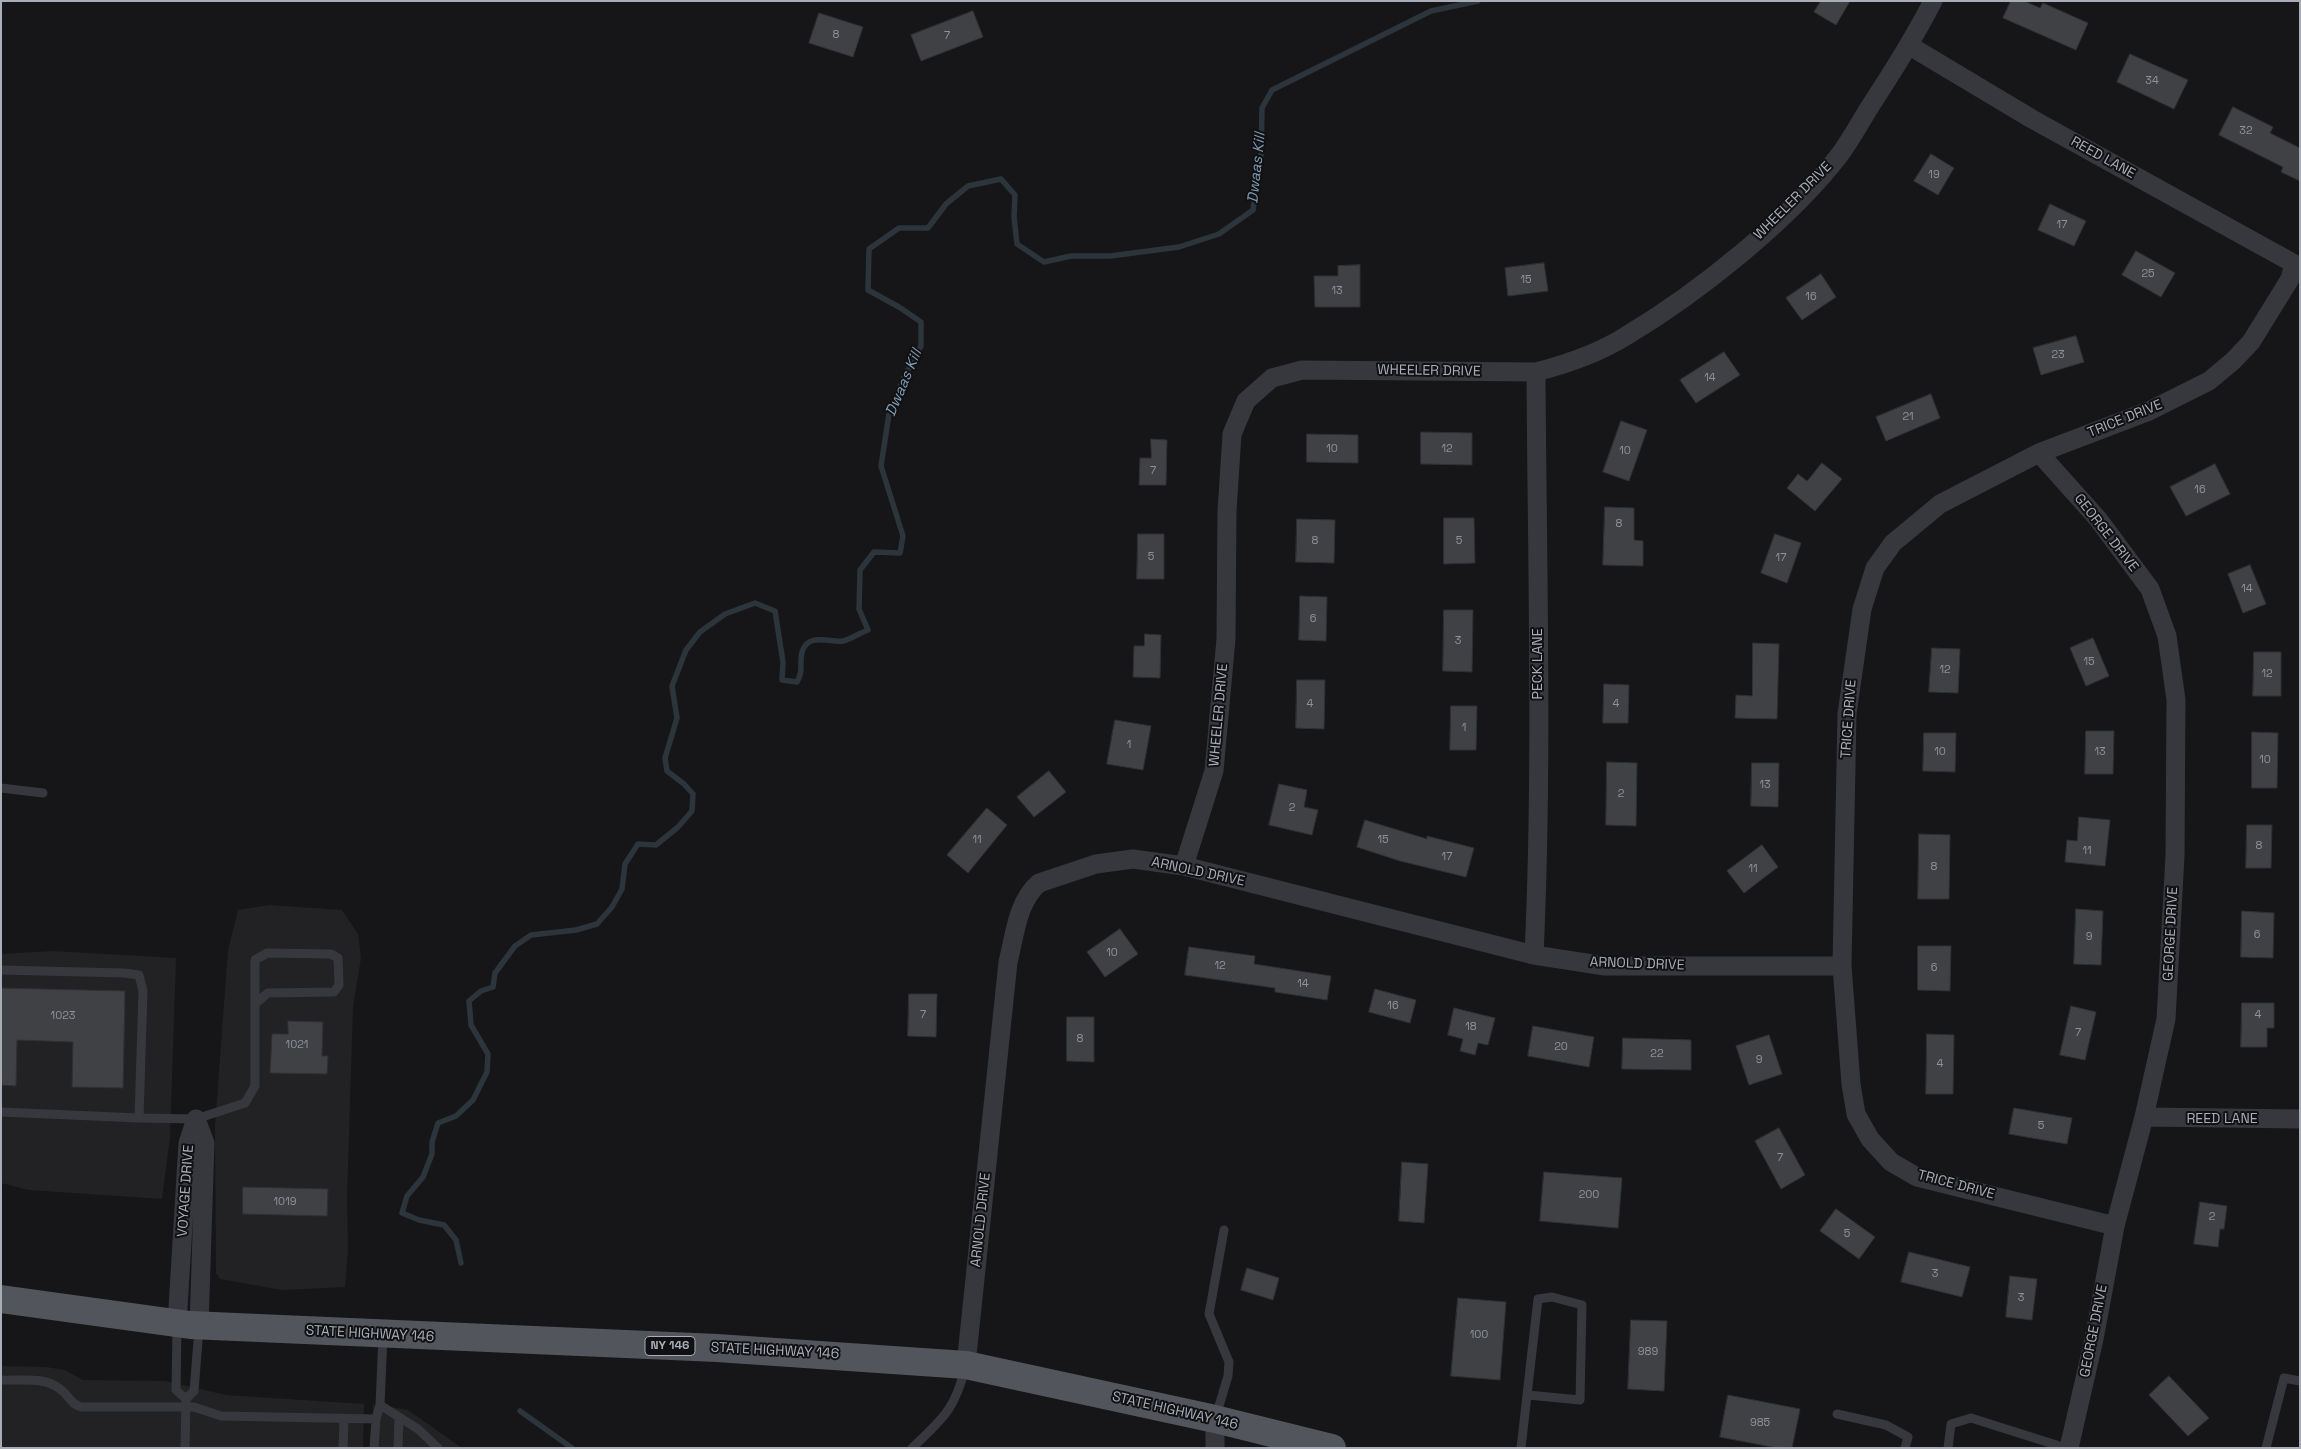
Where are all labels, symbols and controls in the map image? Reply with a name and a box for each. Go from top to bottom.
house number: 8 [833,28,839,42]
house number: 7 [944,29,950,43]
house number: 34 [2145,74,2159,88]
house number: 32 [2239,124,2253,138]
water label: Dwaas Kill [1244,132,1270,204]
street label: REED LANE [2068,133,2138,183]
street label: WHEELER DRIVE [1751,159,1835,243]
house number: 19 [1928,168,1940,182]
house number: 17 [2057,218,2067,232]
house number: 25 [2141,267,2155,281]
house number: 15 [1520,273,1532,287]
house number: 13 [1331,284,1343,298]
house number: 16 [1805,290,1817,304]
water label: Dwaas Kill [882,347,926,419]
house number: 23 [2051,348,2065,362]
street label: WHEELER DRIVE [1377,362,1481,380]
house number: 14 [1704,371,1716,385]
street label: TRICE DRIVE [2085,396,2165,442]
house number: 21 [1902,410,1914,424]
house number: 10 [1326,442,1338,456]
house number: 12 [1441,442,1453,456]
house number: 10 [1619,444,1631,458]
house number: 7 [1150,464,1156,478]
house number: 16 [2194,483,2206,497]
street label: GEORGE DRIVE [2070,491,2142,575]
house number: 8 [1616,517,1622,531]
house number: 8 [1312,534,1318,548]
house number: 5 [1456,534,1462,548]
house number: 5 [1148,550,1154,564]
house number: 17 [1776,551,1786,565]
house number: 14 [2241,582,2253,596]
house number: 6 [1310,612,1316,626]
street label: PECK LANE [1530,628,1546,700]
house number: 3 [1455,634,1461,648]
house number: 15 [2083,655,2095,669]
street label: WHEELER DRIVE [1206,663,1232,767]
house number: 12 [1939,663,1951,677]
house number: 12 [2261,667,2273,681]
street label: TRICE DRIVE [1838,679,1860,759]
house number: 4 [1307,697,1313,711]
house number: 4 [1613,697,1619,711]
house number: 1 [1462,721,1466,735]
house number: 1 [1127,738,1131,752]
house number: 10 [1934,745,1946,759]
house number: 13 [2094,745,2106,759]
house number: 10 [2259,753,2271,767]
house number: 13 [1759,778,1771,792]
house number: 2 [1618,787,1624,801]
house number: 2 [1289,801,1295,815]
house number: 11 [972,833,982,847]
house number: 15 [1377,833,1389,847]
house number: 8 [2256,839,2262,853]
house number: 11 [2082,844,2092,858]
house number: 17 [1442,850,1452,864]
street label: ARNOLD DRIVE [1150,854,1246,890]
house number: 8 [1931,860,1937,874]
house number: 11 [1748,862,1758,876]
street label: GEORGE DRIVE [2160,887,2182,981]
house number: 6 [2254,928,2260,942]
house number: 9 [2086,930,2092,944]
house number: 10 [1106,946,1118,960]
street label: ARNOLD DRIVE [1589,954,1685,974]
house number: 12 [1214,959,1226,973]
house number: 6 [1931,961,1937,975]
house number: 14 [1297,977,1309,991]
house number: 16 [1387,999,1399,1013]
house number: 7 [920,1008,926,1022]
house number: 4 [2255,1008,2261,1022]
house number: 1023 [51,1009,75,1023]
house number: 18 [1465,1020,1477,1034]
house number: 7 [2075,1026,2081,1040]
house number: 8 [1077,1032,1083,1046]
house number: 1021 [286,1038,308,1052]
house number: 20 [1554,1040,1568,1054]
house number: 22 [1650,1047,1664,1061]
house number: 9 [1756,1053,1762,1067]
house number: 4 [1937,1057,1943,1071]
street label: REED LANE [2186,1111,2258,1127]
house number: 5 [2038,1119,2044,1133]
street label: VOYAGE DRIVE [174,1144,198,1238]
house number: 7 [1777,1151,1783,1165]
street label: TRICE DRIVE [1916,1167,1996,1203]
street label: ARNOLD DRIVE [968,1172,994,1268]
house number: 200 [1579,1188,1599,1202]
house number: 1019 [274,1195,296,1209]
house number: 2 [2209,1210,2215,1224]
house number: 5 [1844,1227,1850,1241]
house number: 3 [1932,1267,1938,1281]
street label: GEORGE DRIVE [2077,1283,2111,1379]
house number: 3 [2018,1291,2024,1305]
street label: STATE HIGHWAY 146 [305,1322,435,1346]
house number: 100 [1470,1328,1488,1342]
road number: NY 146 [645,1336,695,1355]
street label: STATE HIGHWAY 146 [710,1339,840,1363]
house number: 989 [1638,1345,1658,1359]
street label: STATE HIGHWAY 146 [1110,1388,1240,1434]
house number: 985 [1750,1416,1770,1430]

